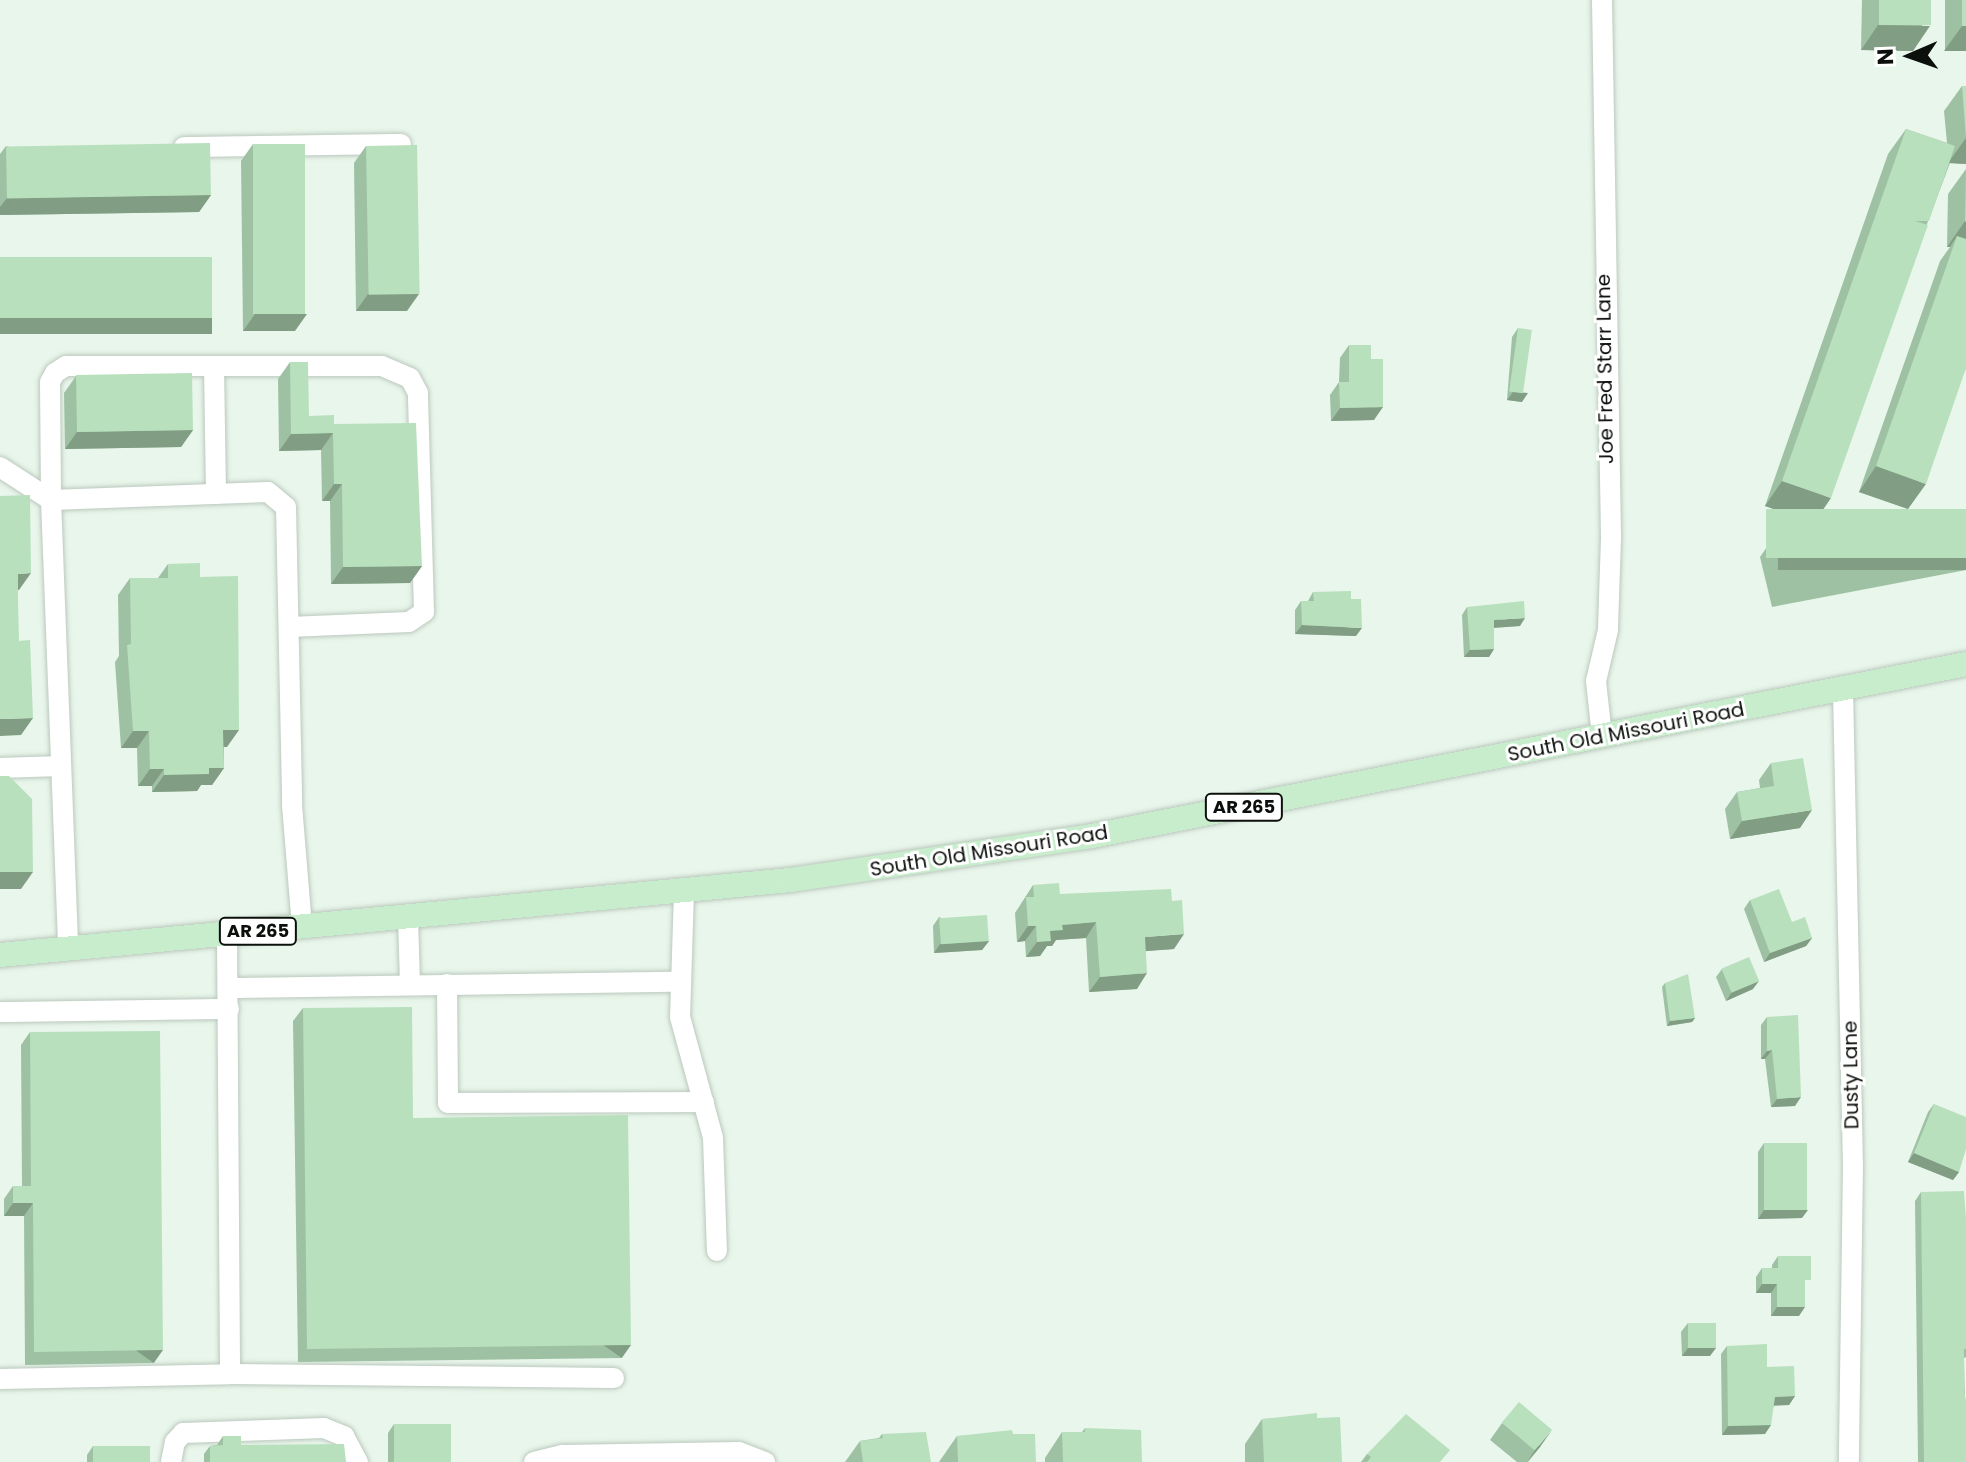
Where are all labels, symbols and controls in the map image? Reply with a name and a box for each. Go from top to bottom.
north arrow [1870,16,1950,96]
text: N [1870,48,1901,66]
street label: Joe Fred Starr Lane [1591,274,1619,464]
street label: South Old Missouri Road [1506,697,1746,767]
road number: AR 265 [1204,793,1284,821]
street label: South Old Missouri Road [868,820,1110,882]
road number: AR 265 [218,917,298,945]
street label: Dusty Lane [1838,1020,1864,1130]

